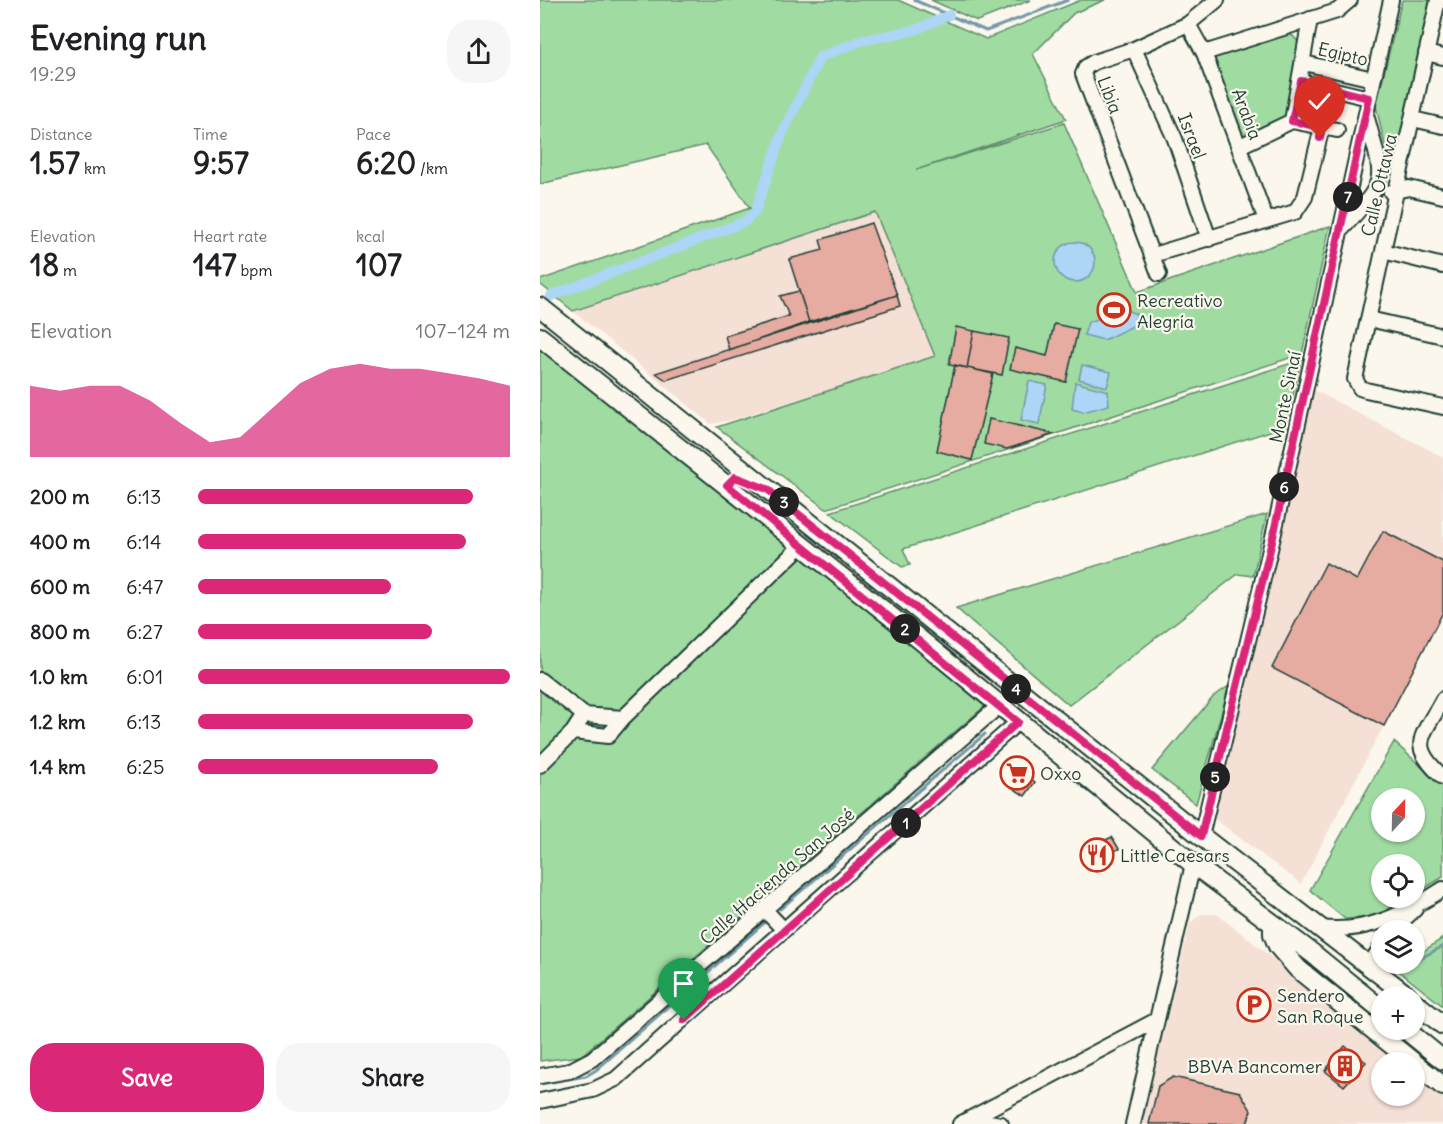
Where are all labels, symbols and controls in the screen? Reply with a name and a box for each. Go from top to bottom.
text: Evening run [30,17,206,59]
button: share [447,20,510,83]
street label: Egipto [1316,37,1370,71]
text: 19:29 [30,61,76,86]
street label: Libia [1092,73,1128,117]
pin [1294,76,1345,138]
street label: Arabia [1227,85,1267,143]
icon: check [1303,85,1336,118]
street label: Israel [1173,110,1211,162]
text: Distance [30,124,92,144]
text: Time [193,124,228,144]
text: Pace [356,124,391,144]
street label: Calle Ottawa [1356,131,1402,239]
text: 1.57 [30,144,80,182]
text: 9:57 [193,144,249,182]
text: 6:20 [356,144,416,182]
text: km [80,158,106,178]
text: /km [416,158,448,178]
pin: 7 [1333,182,1363,212]
text: 7 [1344,187,1352,207]
text: Elevation [30,226,96,246]
text: Heart rate [193,226,267,246]
text: kcal [356,226,385,246]
text: 18 [30,246,59,284]
text: 147 [193,246,237,284]
text: 107 [356,246,402,284]
text: m [59,260,77,280]
text: bpm [237,260,272,280]
place label: Recreativo Alegría [1137,289,1223,333]
sports icon: Recreativo Alegría [1096,292,1132,328]
text: Elevation [30,318,112,343]
text: 107–124 m [416,318,510,343]
street label: Monte Sinaí [1264,349,1306,445]
pin: 6 [1269,472,1299,502]
text: 6 [1279,477,1289,497]
text: 200 m [30,484,90,509]
text: 6:13 [126,484,161,509]
pin: 3 [769,487,799,517]
text: 3 [779,492,789,512]
text: 400 m [30,529,90,554]
text: 6:14 [126,529,162,554]
text: 600 m [30,574,90,599]
text: 6:47 [126,574,163,599]
pin: 2 [890,614,920,644]
text: 800 m [30,619,90,644]
text: 6:27 [126,619,163,644]
text: 2 [901,619,909,639]
text: 1.0 km [30,664,88,689]
text: 6:01 [126,664,163,689]
pin: 4 [1001,674,1031,704]
text: 4 [1011,679,1021,699]
text: 1.2 km [30,709,86,734]
text: 6:13 [126,709,161,734]
text: 1.4 km [30,754,86,779]
text: 6:25 [126,754,165,779]
supermarket icon: Oxxo [999,755,1035,791]
place label: Oxxo [1040,762,1081,785]
pin: 5 [1200,762,1230,792]
text: 5 [1210,767,1220,787]
north arrow [1371,788,1425,842]
map controls [1371,788,1425,1106]
street label: Calle Hacienda San José [695,802,859,950]
pin: 1 [891,808,921,838]
text: 1 [903,813,909,833]
restaurant icon: Little Caesars [1079,837,1115,873]
place label: Little Caesars [1120,844,1230,867]
button: locate [1371,854,1425,908]
button: layers [1371,920,1425,974]
pin [658,958,709,1020]
icon: arrive [667,967,700,1000]
place label: Sendero San Roque [1277,984,1364,1028]
button: + [1371,986,1425,1040]
parking icon: Sendero San Roque [1236,987,1272,1023]
button: Save [30,1043,264,1112]
button: Share [276,1043,510,1112]
building icon: BBVA Bancomer [1327,1048,1363,1084]
button: − [1371,1052,1425,1106]
place label: BBVA Bancomer [1188,1055,1323,1078]

